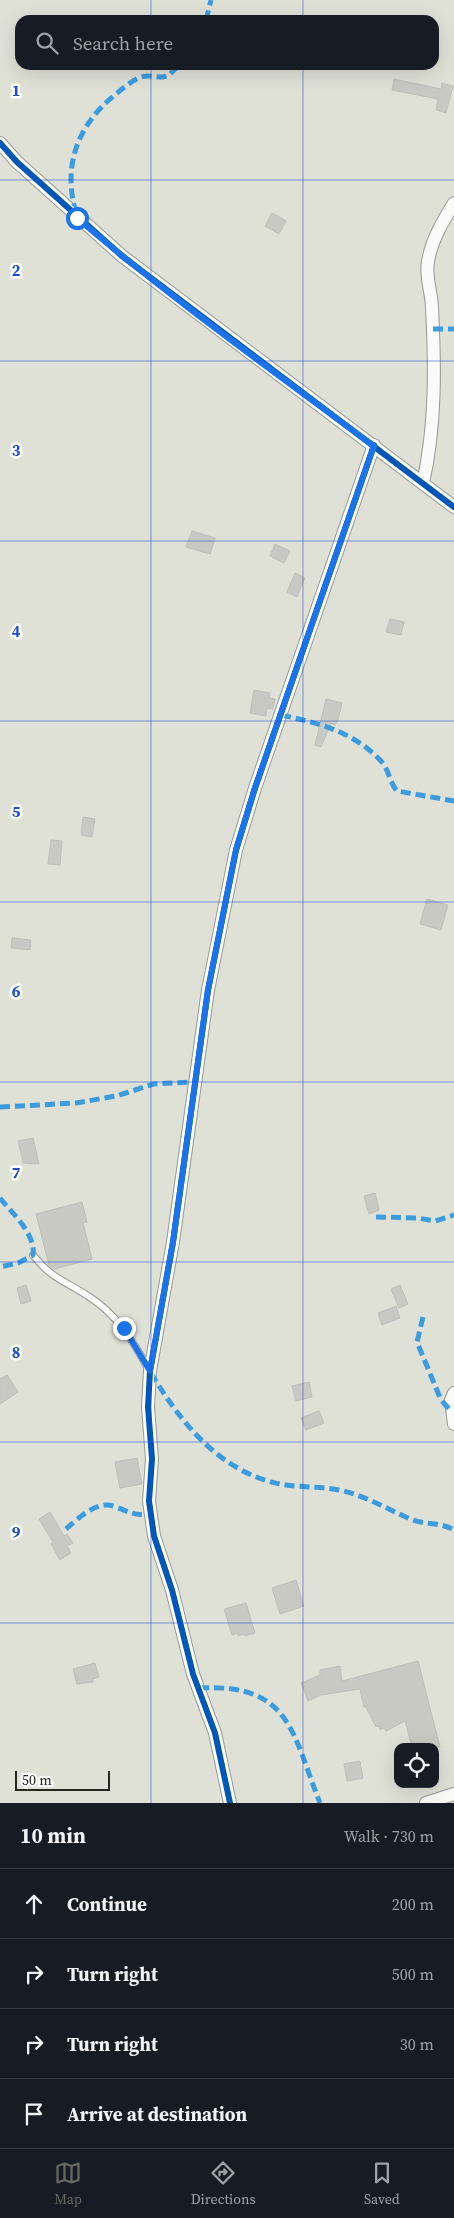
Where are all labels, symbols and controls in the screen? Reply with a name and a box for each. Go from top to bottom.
search box [15,15,439,70]
icon: search [33,29,61,57]
text: Search here [73,30,173,56]
text: 1 [12,79,20,101]
route start [66,207,89,230]
text: 2 [12,259,21,281]
text: 3 [12,439,21,461]
text: 4 [12,620,21,642]
text: 5 [12,800,21,822]
text: 6 [12,980,21,1002]
text: 7 [12,1161,21,1183]
route end [113,1317,136,1340]
text: 8 [12,1341,20,1363]
text: 9 [12,1521,21,1543]
map controls [394,1743,439,1788]
button: locate [394,1743,439,1788]
scale bar [15,1768,110,1791]
text: 50 m [22,1770,52,1790]
text: 10 min [20,1821,86,1850]
text: Walk · 730 m [344,1825,434,1847]
icon: ahead [20,1890,48,1918]
text: Continue [67,1891,147,1917]
text: 200 m [392,1893,434,1915]
icon: right [20,1960,48,1988]
text: Turn right [67,1961,158,1987]
text: 500 m [392,1963,434,1985]
icon: right [20,2030,48,2058]
text: Turn right [67,2031,158,2057]
text: 30 m [400,2033,434,2055]
icon: arrive [20,2100,48,2128]
text: Arrive at destination [67,2101,247,2127]
tab: Map [54,2159,82,2209]
tab: Directions [191,2159,255,2209]
tab: Saved [364,2159,400,2209]

